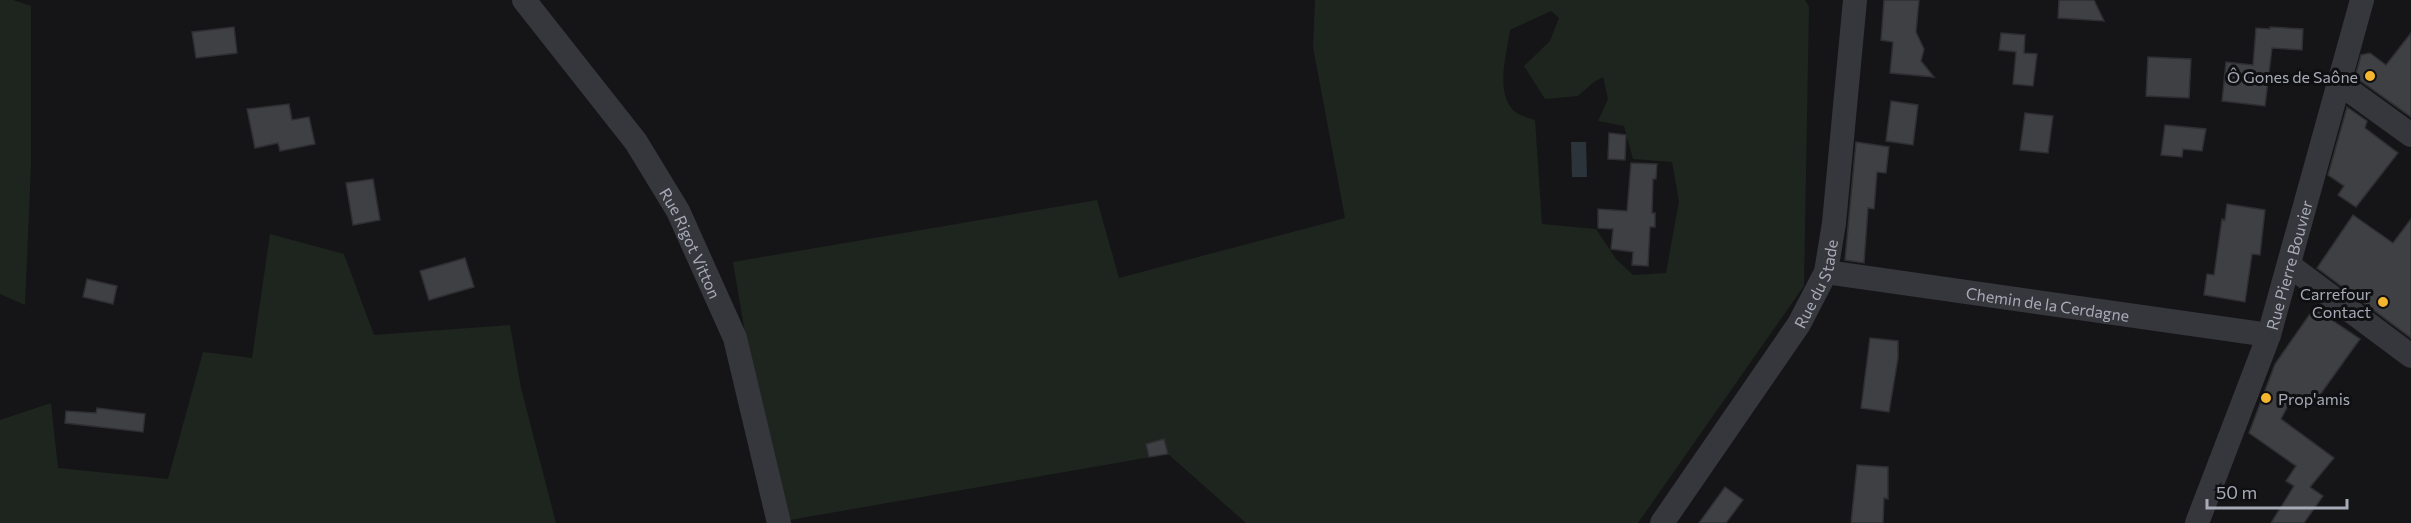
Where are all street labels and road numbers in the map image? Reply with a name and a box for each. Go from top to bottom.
street label: Rue Rigot Vitton [656,184,725,301]
street label: Rue Pierre Bouvier [2261,197,2316,332]
street label: Rue du Stade [1789,238,1841,331]
street label: Chemin de la Cerdagne [1965,283,2131,325]

